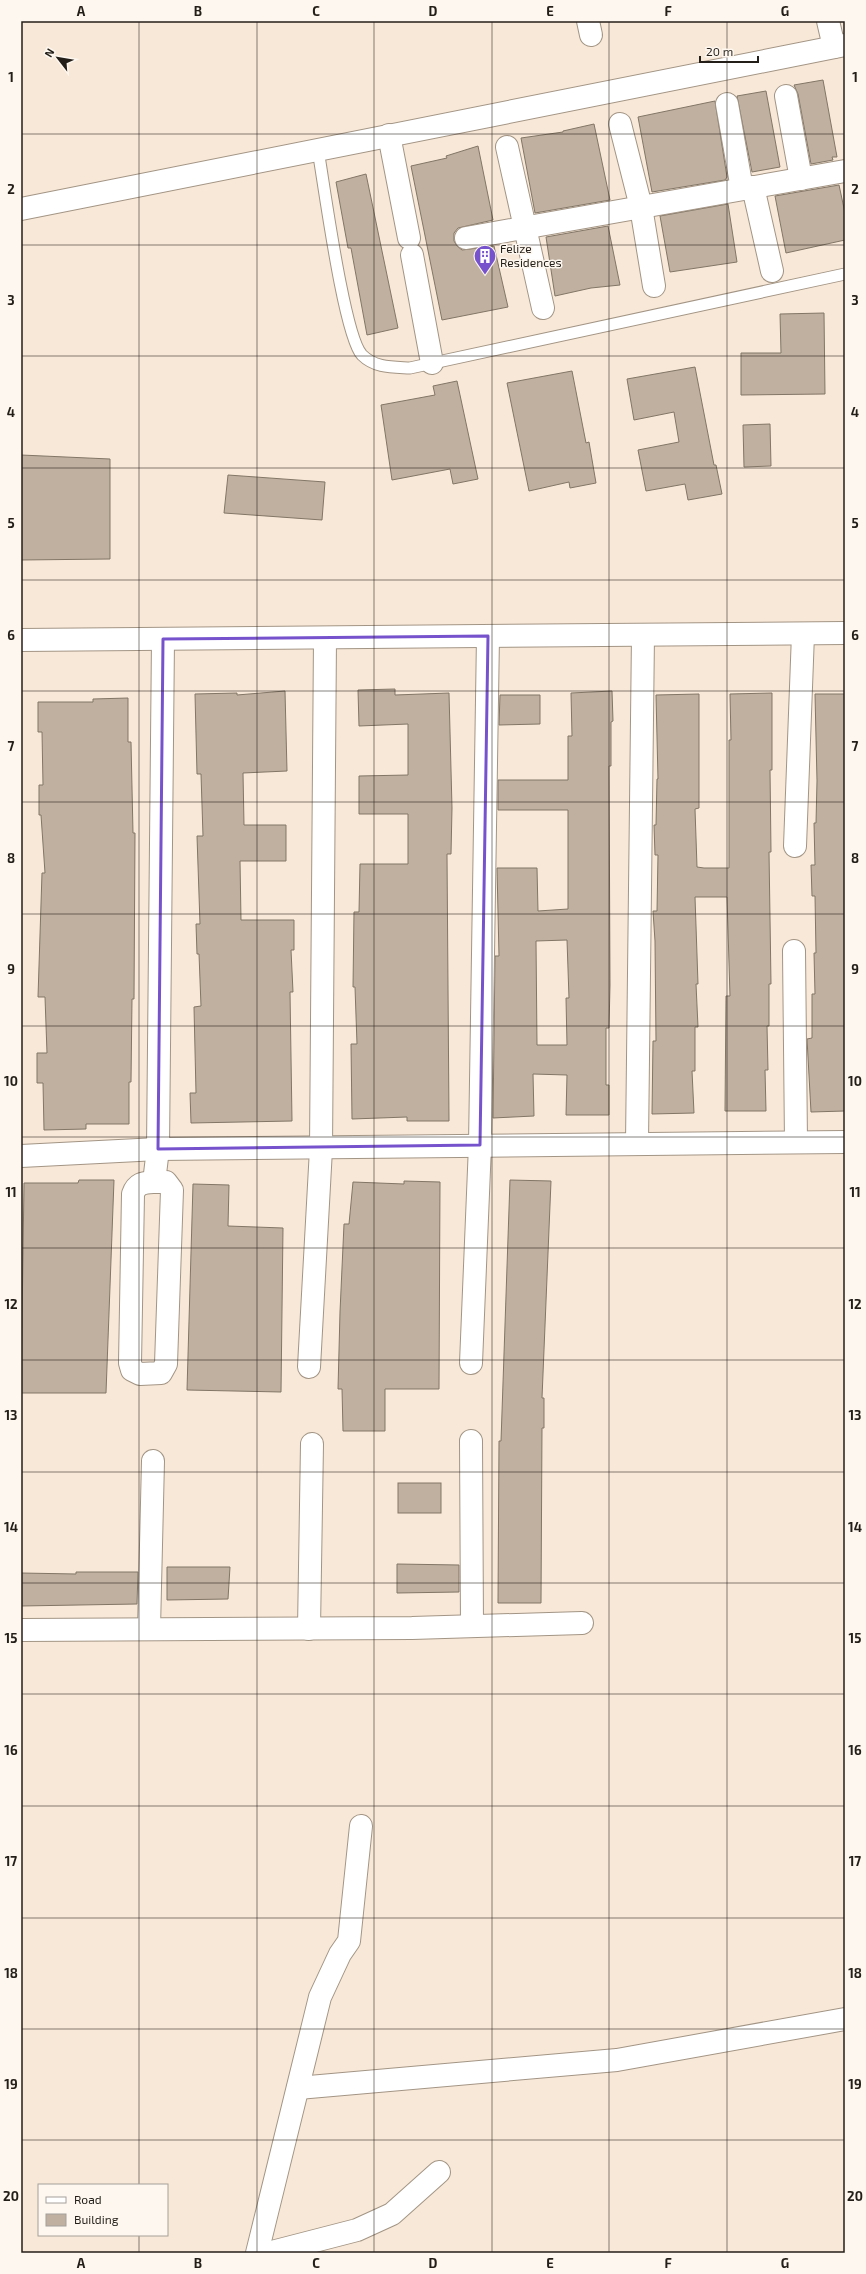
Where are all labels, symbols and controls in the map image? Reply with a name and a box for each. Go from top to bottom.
text: A [77,3,86,19]
text: B [194,3,202,19]
text: C [312,3,320,19]
text: D [429,3,438,19]
text: E [546,3,554,19]
text: F [664,3,672,19]
text: G [781,3,789,19]
north arrow [38,38,78,78]
scale bar [700,38,758,64]
text: 20 m [706,44,733,58]
text: N [41,46,57,59]
text: 1 [8,69,14,85]
text: 1 [852,69,858,85]
text: 2 [7,181,15,197]
text: 2 [851,181,859,197]
place label: Felize Residences [500,241,561,269]
building icon: Felize Residences [472,243,498,276]
text: 3 [7,292,15,308]
text: 3 [851,292,859,308]
text: 4 [7,404,15,420]
text: 4 [851,404,859,420]
text: 5 [7,515,15,531]
text: 5 [851,515,859,531]
text: 6 [7,627,15,643]
text: 6 [851,627,859,643]
text: 7 [8,738,15,754]
text: 7 [852,738,859,754]
text: 8 [7,850,15,866]
text: 8 [851,850,859,866]
text: 9 [7,961,15,977]
text: 9 [851,961,859,977]
text: 10 [4,1073,18,1089]
text: 10 [848,1073,862,1089]
text: 11 [5,1184,17,1200]
text: 11 [849,1184,861,1200]
text: 12 [4,1296,18,1312]
text: 12 [848,1296,862,1312]
text: 13 [5,1407,18,1423]
text: 13 [849,1407,862,1423]
text: 14 [4,1519,18,1535]
text: 14 [848,1519,862,1535]
text: 15 [5,1630,17,1646]
text: 15 [849,1630,861,1646]
text: 16 [4,1742,18,1758]
text: 16 [848,1742,862,1758]
text: 17 [5,1853,17,1869]
text: 17 [849,1853,861,1869]
text: 18 [4,1965,18,1981]
text: 18 [848,1965,862,1981]
text: 19 [4,2076,18,2092]
text: 19 [848,2076,862,2092]
legend [38,2184,168,2236]
text: 20 [3,2188,19,2204]
text: 20 [847,2188,863,2204]
text: Road [74,2192,102,2206]
text: Building [74,2212,119,2226]
text: A [77,2255,86,2271]
text: B [194,2255,202,2271]
text: C [312,2255,320,2271]
text: D [429,2255,438,2271]
text: E [546,2255,554,2271]
text: F [664,2255,672,2271]
text: G [781,2255,789,2271]

